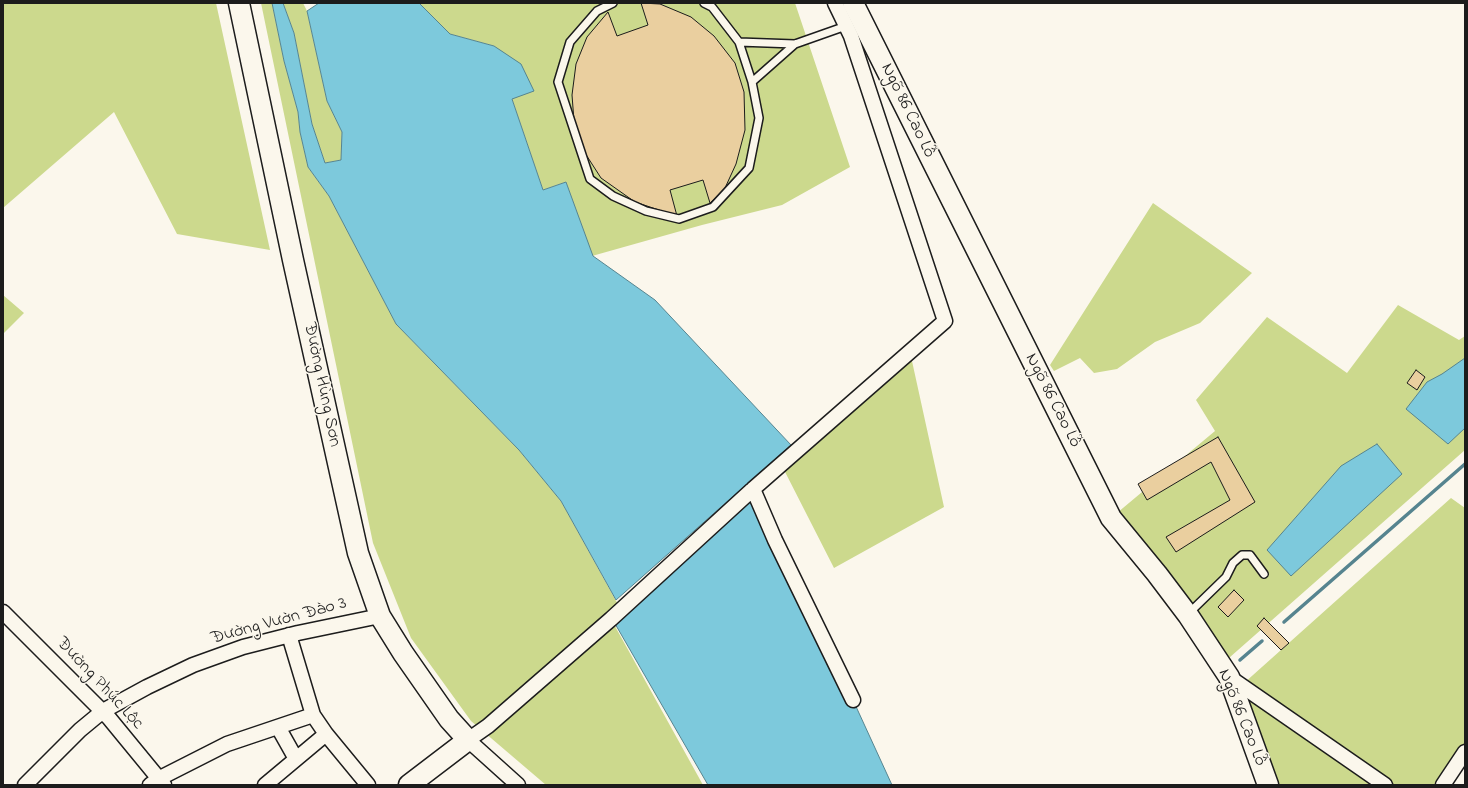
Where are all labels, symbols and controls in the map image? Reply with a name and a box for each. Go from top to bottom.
street label: Ngõ 86 Cao Lỗ [875,60,939,162]
street label: Đường Hùng Sơn [297,321,345,449]
street label: Ngõ 86 Cao Lỗ [1019,350,1085,452]
street label: Đường Vườn Đào 3 [209,594,349,650]
street label: Đường Phúc Lộc [51,633,147,735]
street label: Ngõ 86 Cao Lỗ [1212,666,1270,770]

